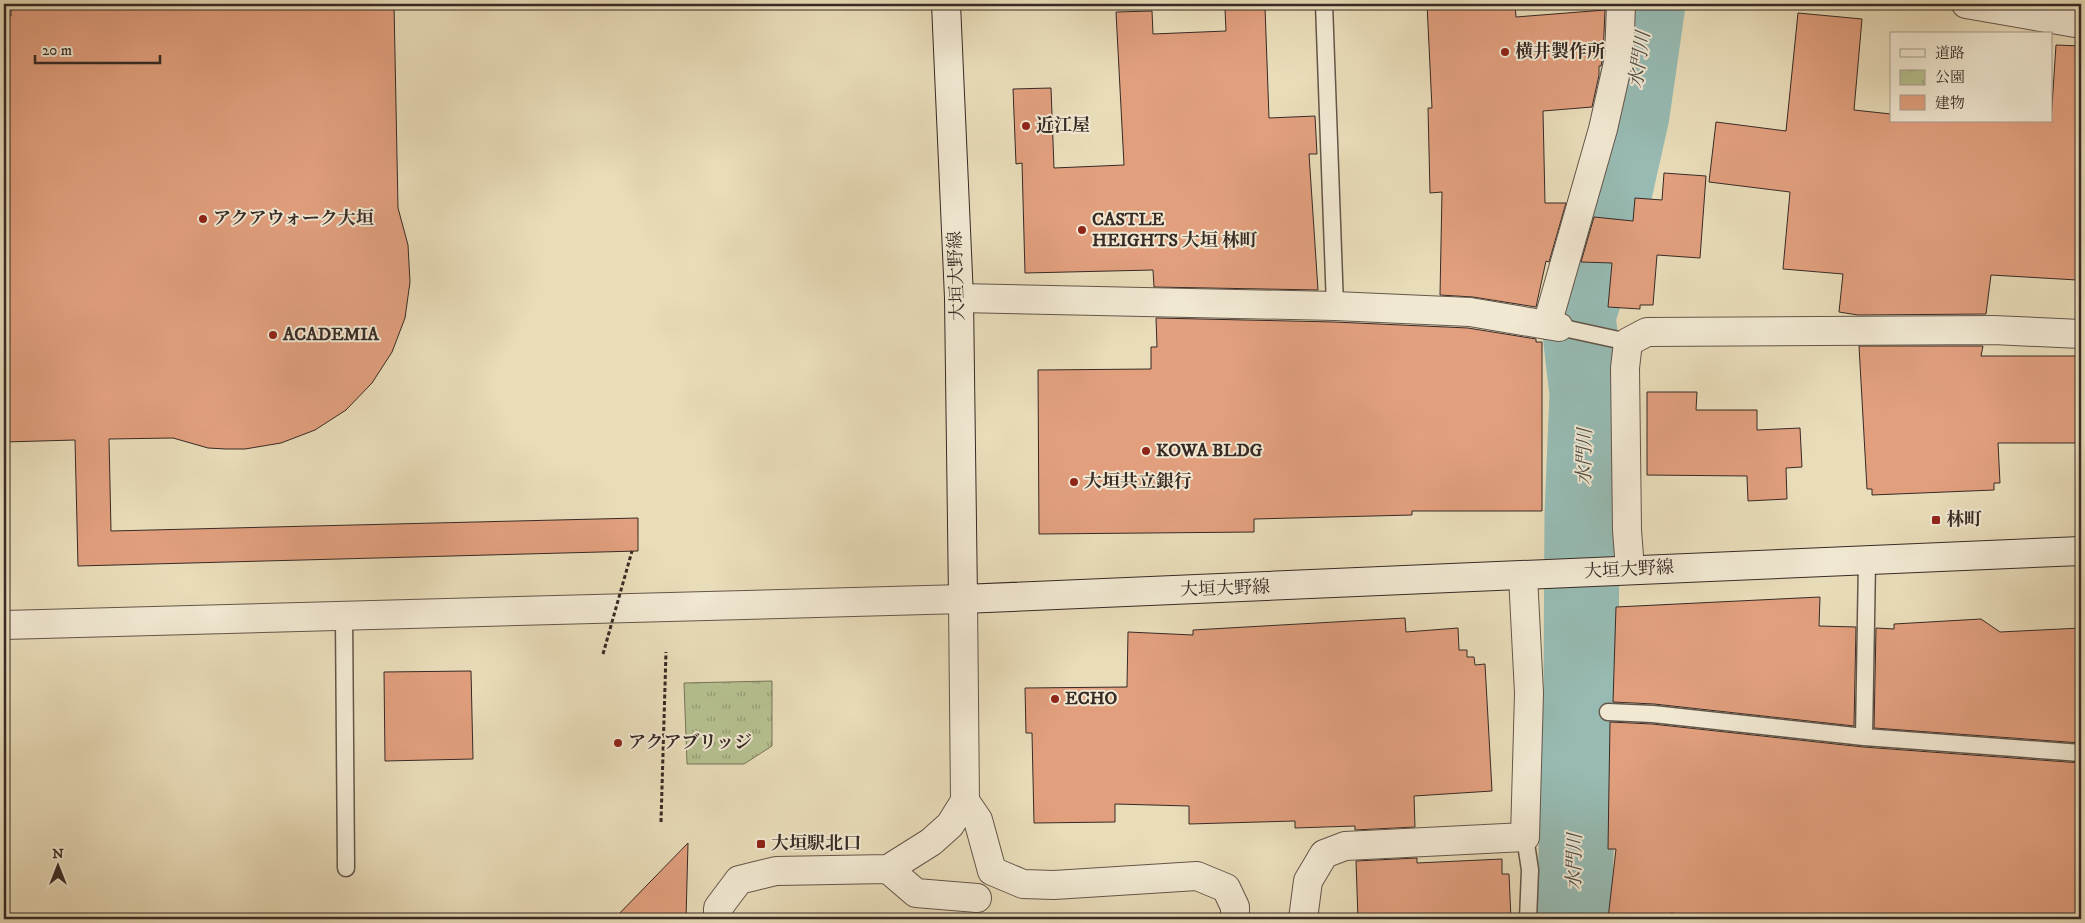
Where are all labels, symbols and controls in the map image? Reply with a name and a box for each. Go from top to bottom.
water label: 水門川 [1625,28,1656,90]
scale bar [35,32,160,64]
legend [1890,32,2052,122]
text: 20 m [42,41,72,60]
place label: 横井製作所 [1515,41,1605,63]
text: 道路 [1935,44,1965,63]
marker: 横井製作所 [1499,46,1511,58]
text: 公園 [1935,68,1965,87]
text: 建物 [1935,94,1965,113]
place label: 近江屋 [1036,115,1090,137]
marker: 近江屋 [1020,120,1032,132]
place label: アクアウォーク大垣 [213,208,375,230]
place label: CASTLE HEIGHTS 大垣 林町 [1092,209,1258,252]
marker: アクアウォーク大垣 [197,213,209,225]
marker: CASTLE HEIGHTS 大垣 林町 [1076,224,1088,236]
street label: 大垣大野線 [944,231,970,321]
place label: ACADEMIA [282,324,380,346]
marker: ACADEMIA [267,329,279,341]
water label: 水門川 [1573,426,1597,486]
place label: KOWA BLDG [1156,440,1263,462]
marker: KOWA BLDG [1140,445,1152,457]
place label: 大垣共立銀行 [1084,471,1192,493]
marker: 大垣共立銀行 [1068,476,1080,488]
place label: 林町 [1946,509,1982,531]
marker: 林町 [1930,514,1942,526]
street label: 大垣大野線 [1583,557,1675,583]
street label: 大垣大野線 [1180,576,1270,602]
place label: ECHO [1065,688,1118,710]
marker: ECHO [1049,693,1061,705]
place label: アクアブリッジ [628,732,752,754]
marker: アクアブリッジ [612,737,624,749]
water label: 水門川 [1563,831,1587,891]
place label: 大垣駅北口 [771,833,861,855]
marker: 大垣駅北口 [755,838,767,850]
north arrow [32,840,82,890]
text: N [52,845,64,863]

